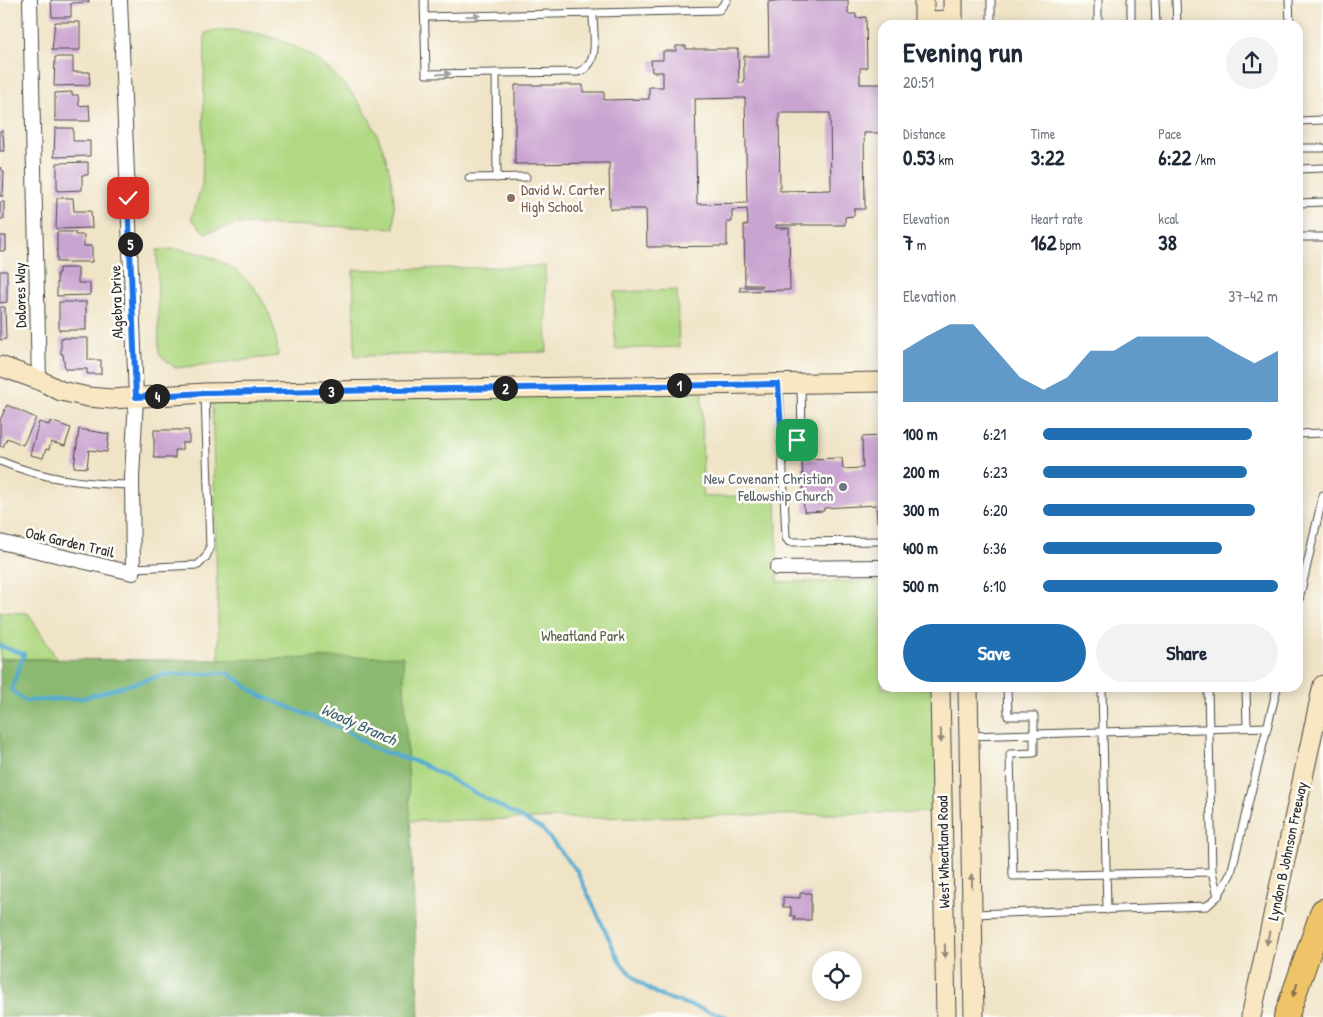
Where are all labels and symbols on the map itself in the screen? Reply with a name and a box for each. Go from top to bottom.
one-way arrow [466,12,482,20]
one-way arrow [437,70,453,78]
pin [107,177,149,219]
place label: David W. Carter High School [521,179,606,217]
marker: David W. Carter High School [505,192,517,204]
pin: 5 [118,232,142,256]
street label: Dolores Way [9,262,31,328]
street label: Algebra Drive [104,265,128,339]
pin: 1 [666,372,692,398]
pin: 2 [492,376,518,400]
pin: 3 [318,378,344,404]
pin: 4 [144,384,170,408]
pin [776,419,818,461]
place label: New Covenant Christian Fellowship Church [704,468,833,506]
marker: New Covenant Christian Fellowship Church [837,481,849,493]
street label: Oak Garden Trail [23,522,117,562]
park label: Wheatland Park [541,625,625,646]
water label: Woody Branch [318,698,401,751]
one-way arrow [937,728,945,744]
street label: Lyndon B Johnson Freeway [1262,780,1312,922]
street label: West Wheatland Road [932,795,954,909]
one-way arrow [968,873,976,889]
one-way arrow [1264,930,1272,946]
one-way arrow [941,943,949,959]
one-way arrow [1291,983,1299,998]

